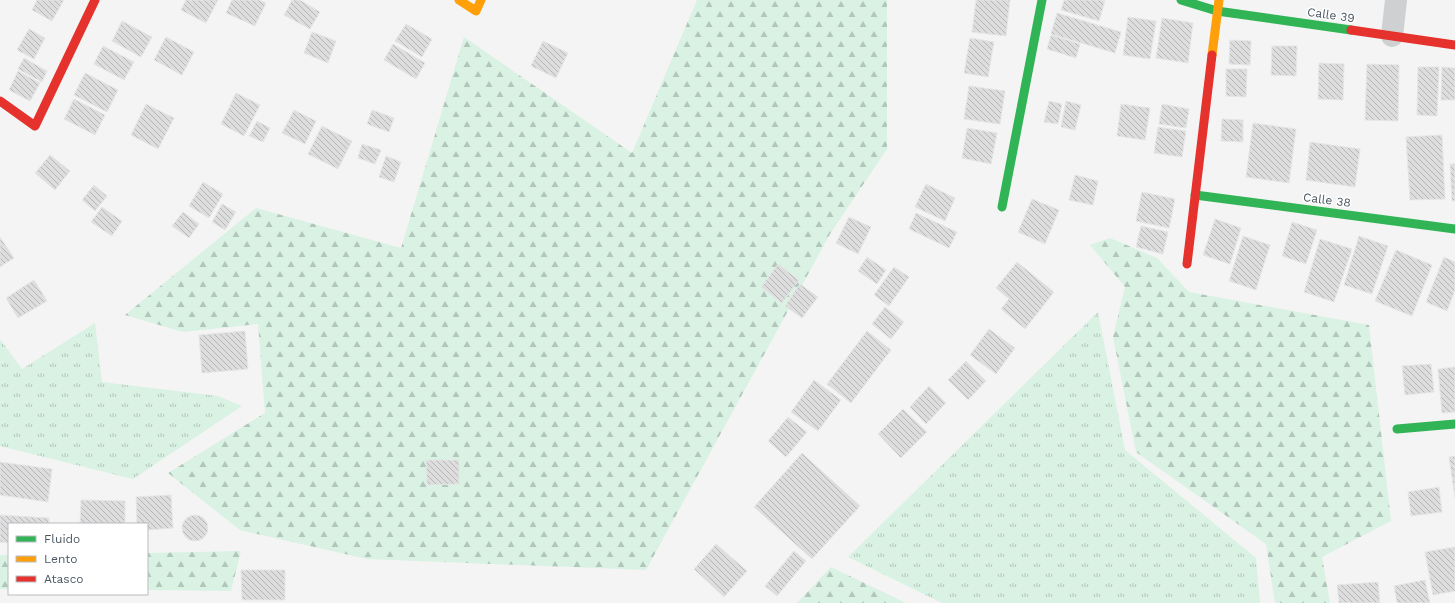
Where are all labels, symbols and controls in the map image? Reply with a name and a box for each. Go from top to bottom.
street label: Calle 39 [1306,5,1356,25]
street label: Calle 38 [1302,190,1352,210]
legend [8,523,148,595]
text: Fluido [44,532,80,546]
text: Lento [44,552,78,566]
text: Atasco [44,572,84,586]

